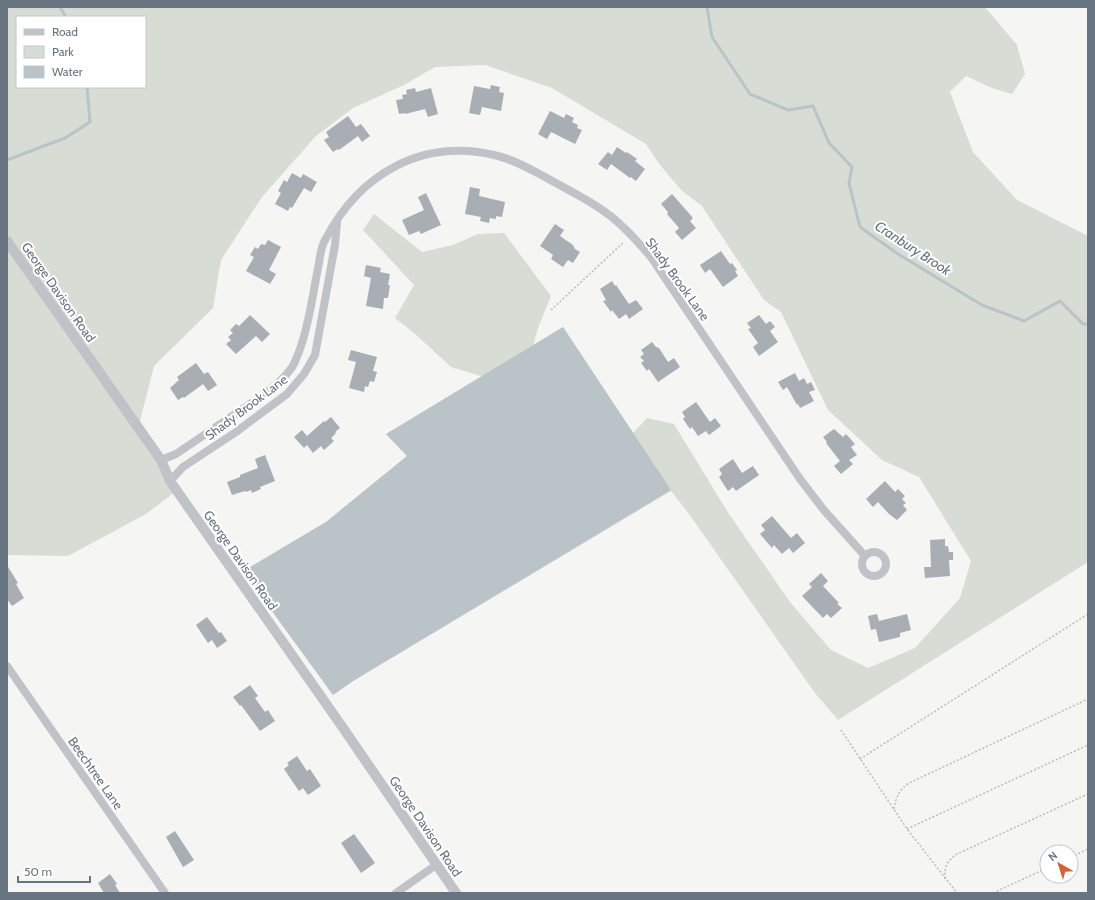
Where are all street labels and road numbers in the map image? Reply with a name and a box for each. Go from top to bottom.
street label: Shady Brook Lane [642,234,714,324]
street label: George Davison Road [19,239,99,345]
street label: Shady Brook Lane [202,371,291,443]
street label: George Davison Road [201,507,281,613]
street label: Beechtree Lane [65,734,127,813]
street label: George Davison Road [386,773,466,879]

